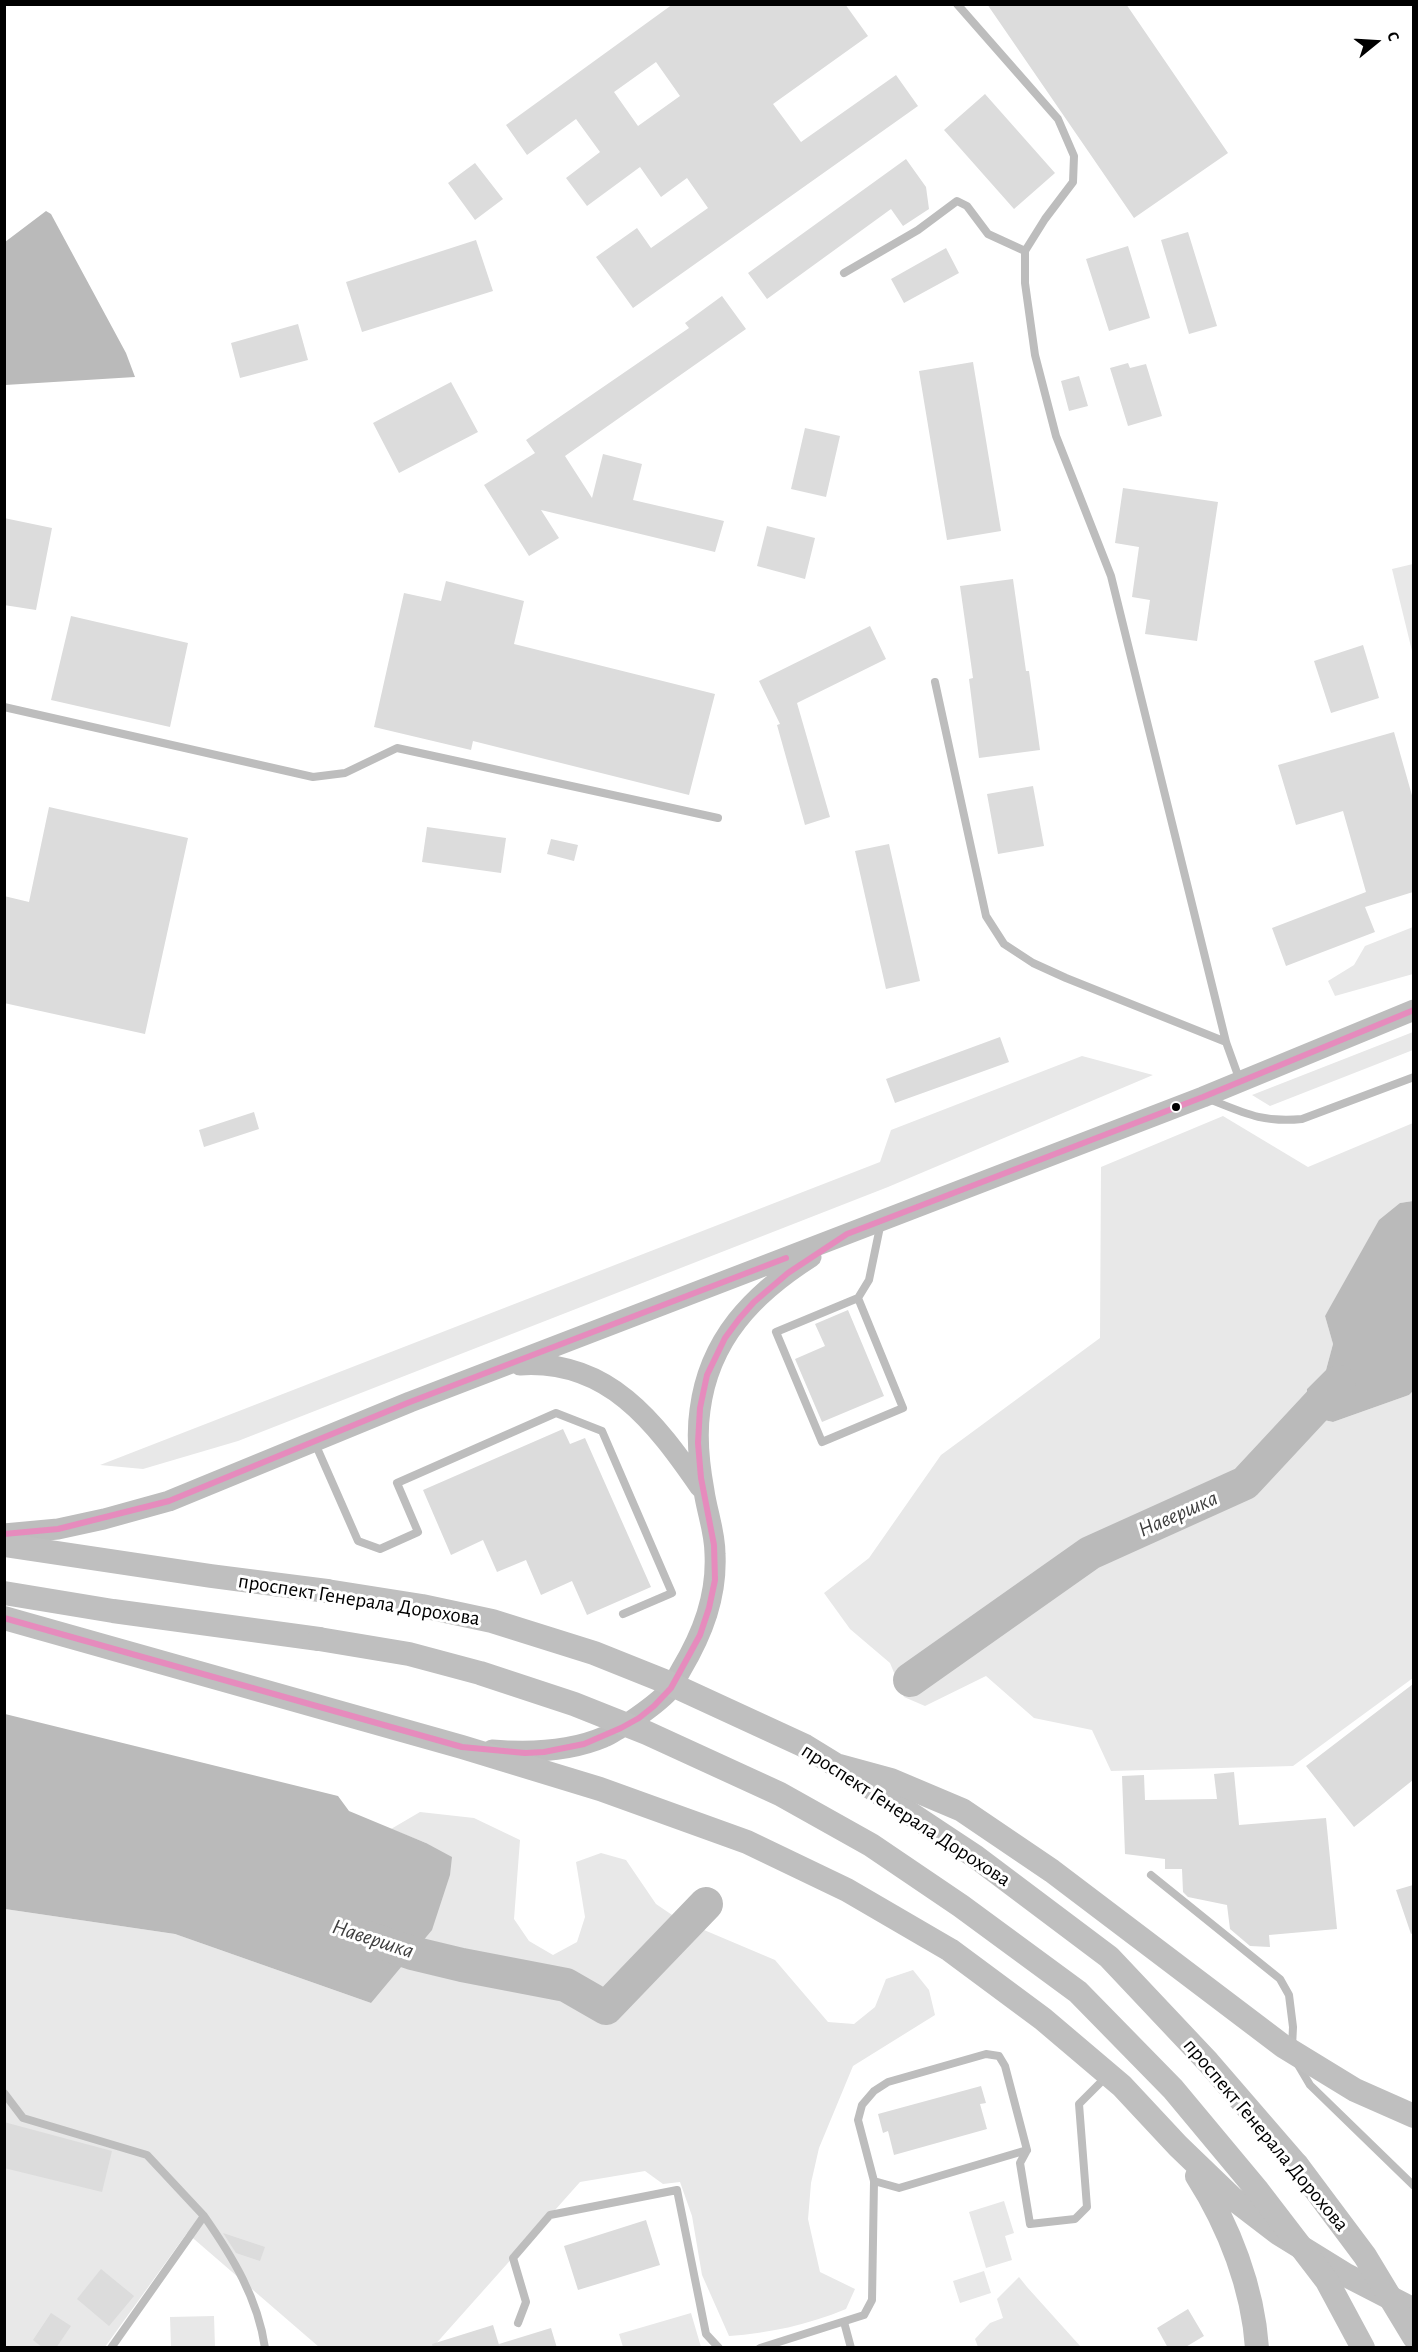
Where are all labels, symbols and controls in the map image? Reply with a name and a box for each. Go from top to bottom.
north arrow [1346,12,1406,72]
text: С [1384,30,1402,43]
unlabelled marker [1170,1101,1182,1113]
water label: Навершка [1134,1485,1222,1543]
street label: проспект Генерала Дорохова [236,1568,482,1632]
street label: проспект Генерала Дорохова [797,1738,1015,1892]
water label: Навершка [329,1913,417,1965]
street label: проспект Генерала Дорохова [1178,2033,1354,2237]

